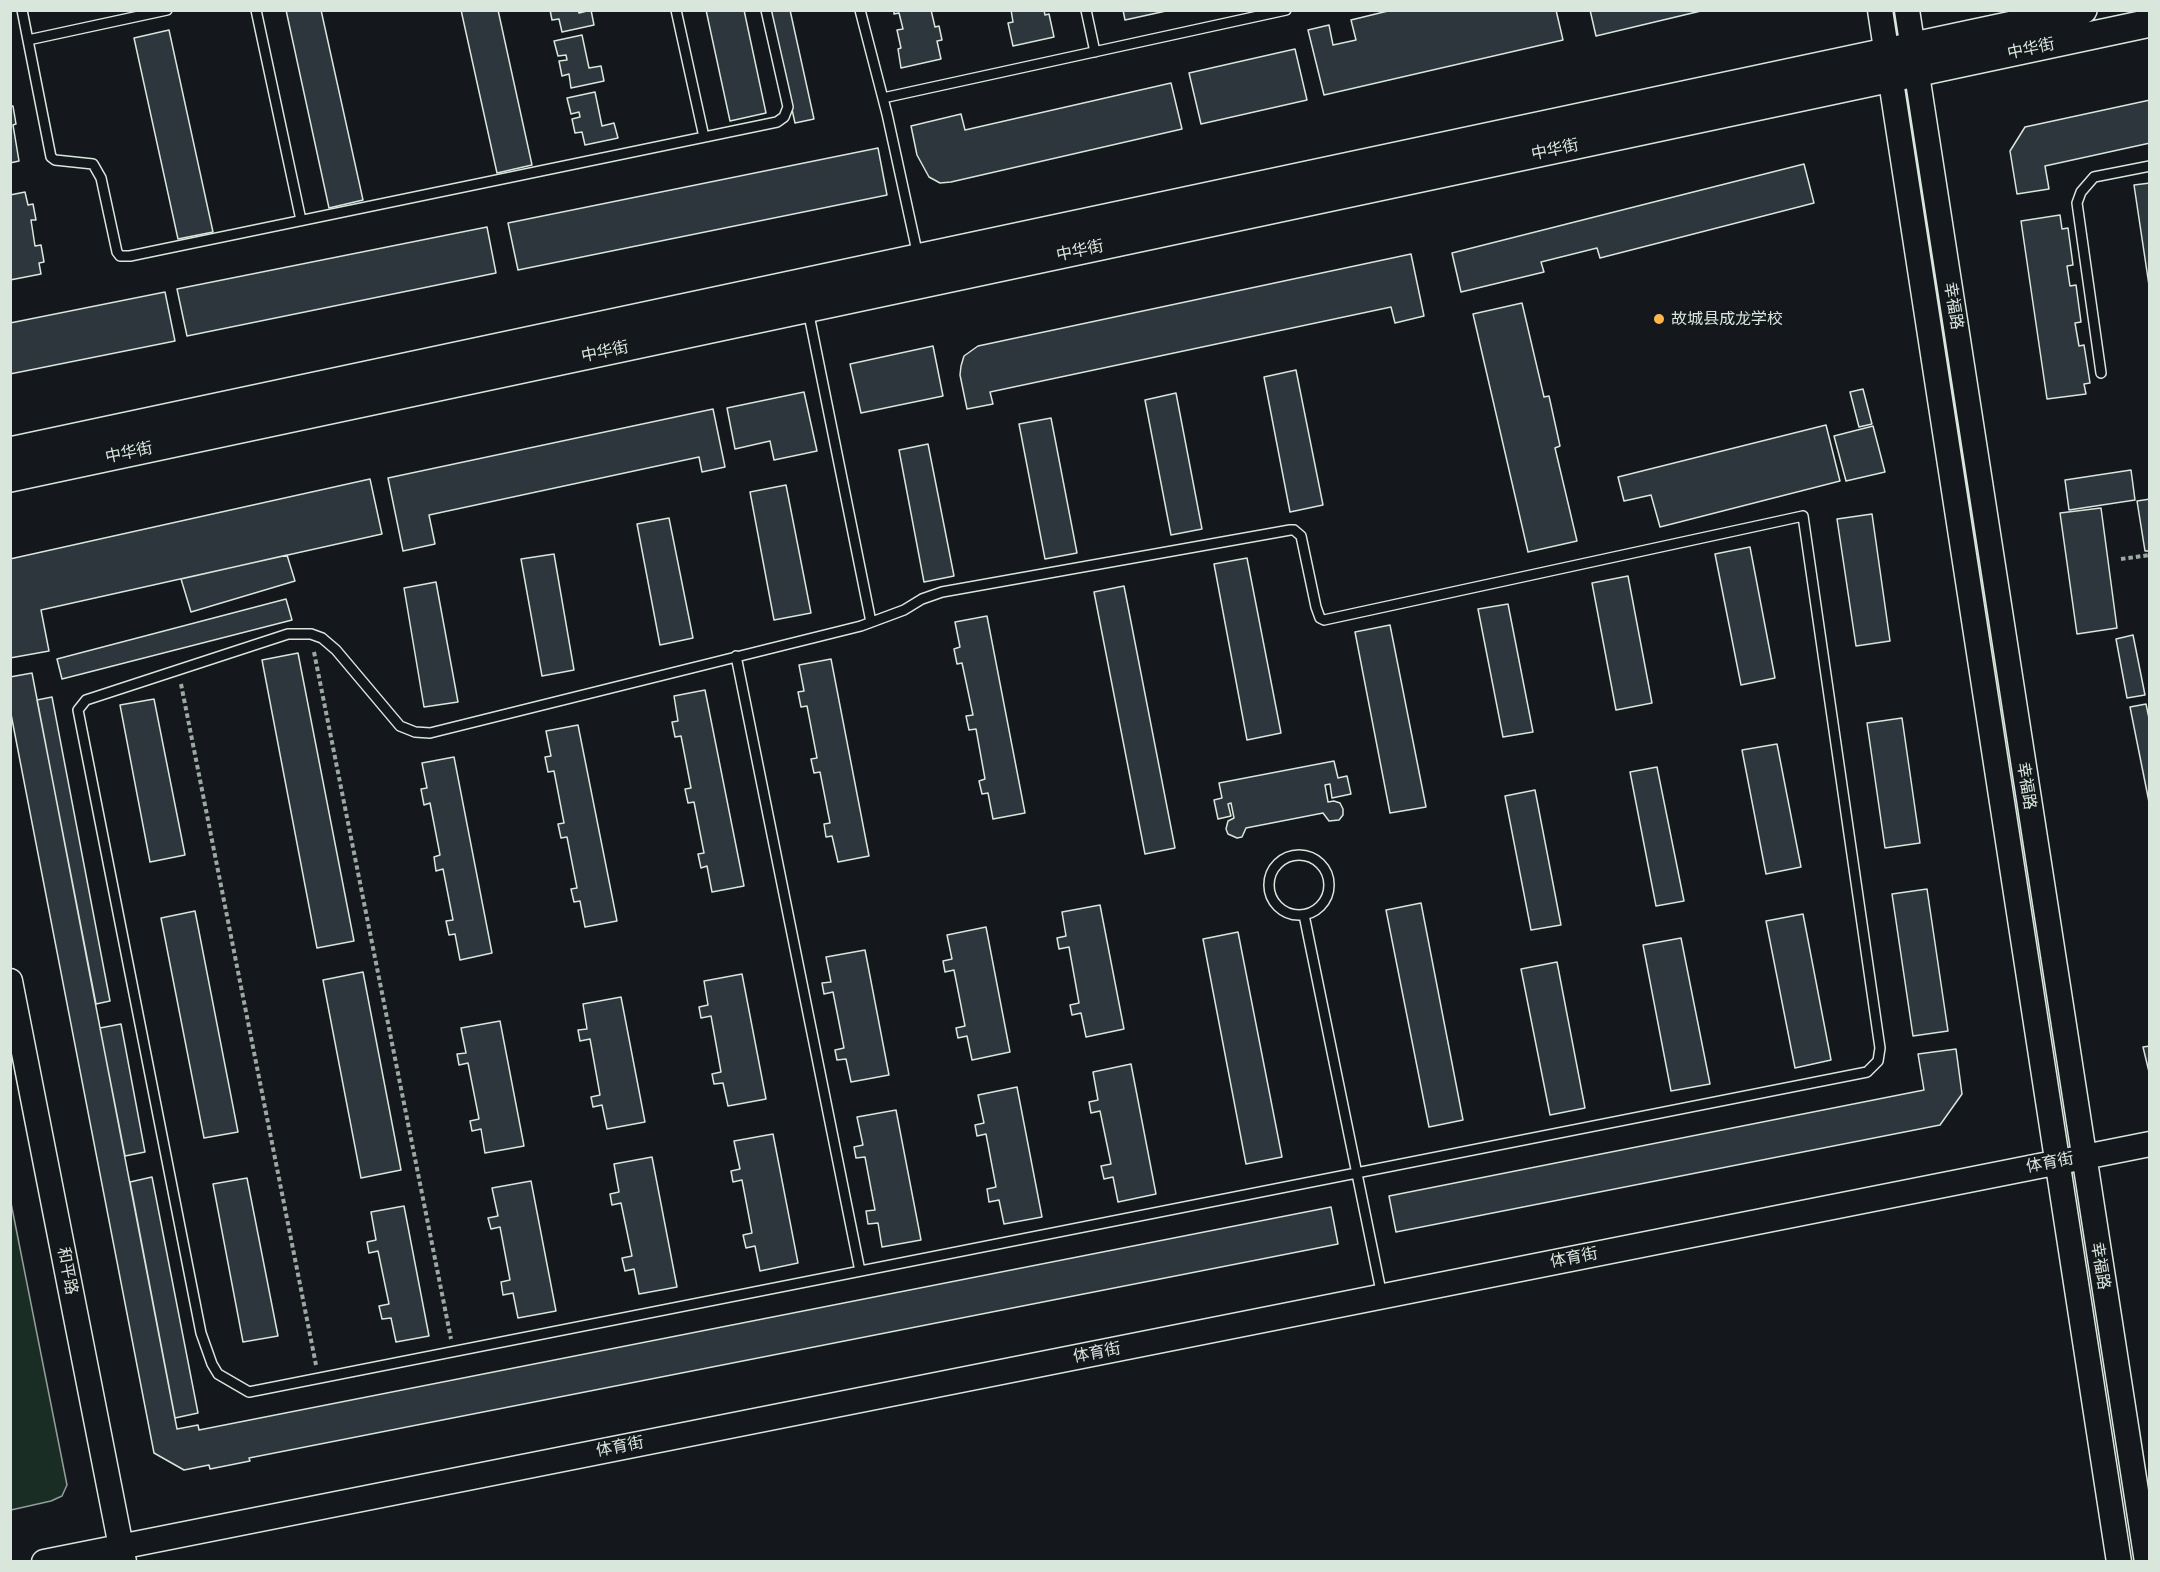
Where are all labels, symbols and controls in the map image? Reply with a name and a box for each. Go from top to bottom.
street label: 中华街 [2006,35,2056,63]
street label: 中华街 [1530,136,1580,164]
street label: 中华街 [1055,237,1105,265]
street label: 幸福路 [1940,281,1966,331]
place label: 故城县成龙学校 [1671,309,1783,329]
marker: 故城县成龙学校 [1652,312,1666,326]
street label: 中华街 [580,338,630,366]
street label: 中华街 [104,439,154,467]
street label: 幸福路 [2013,761,2039,811]
street label: 体育街 [2025,1149,2075,1177]
street label: 幸福路 [2087,1241,2113,1291]
street label: 体育街 [1549,1244,1599,1272]
street label: 和平路 [53,1246,81,1296]
street label: 体育街 [1072,1339,1122,1367]
street label: 体育街 [595,1433,645,1461]

